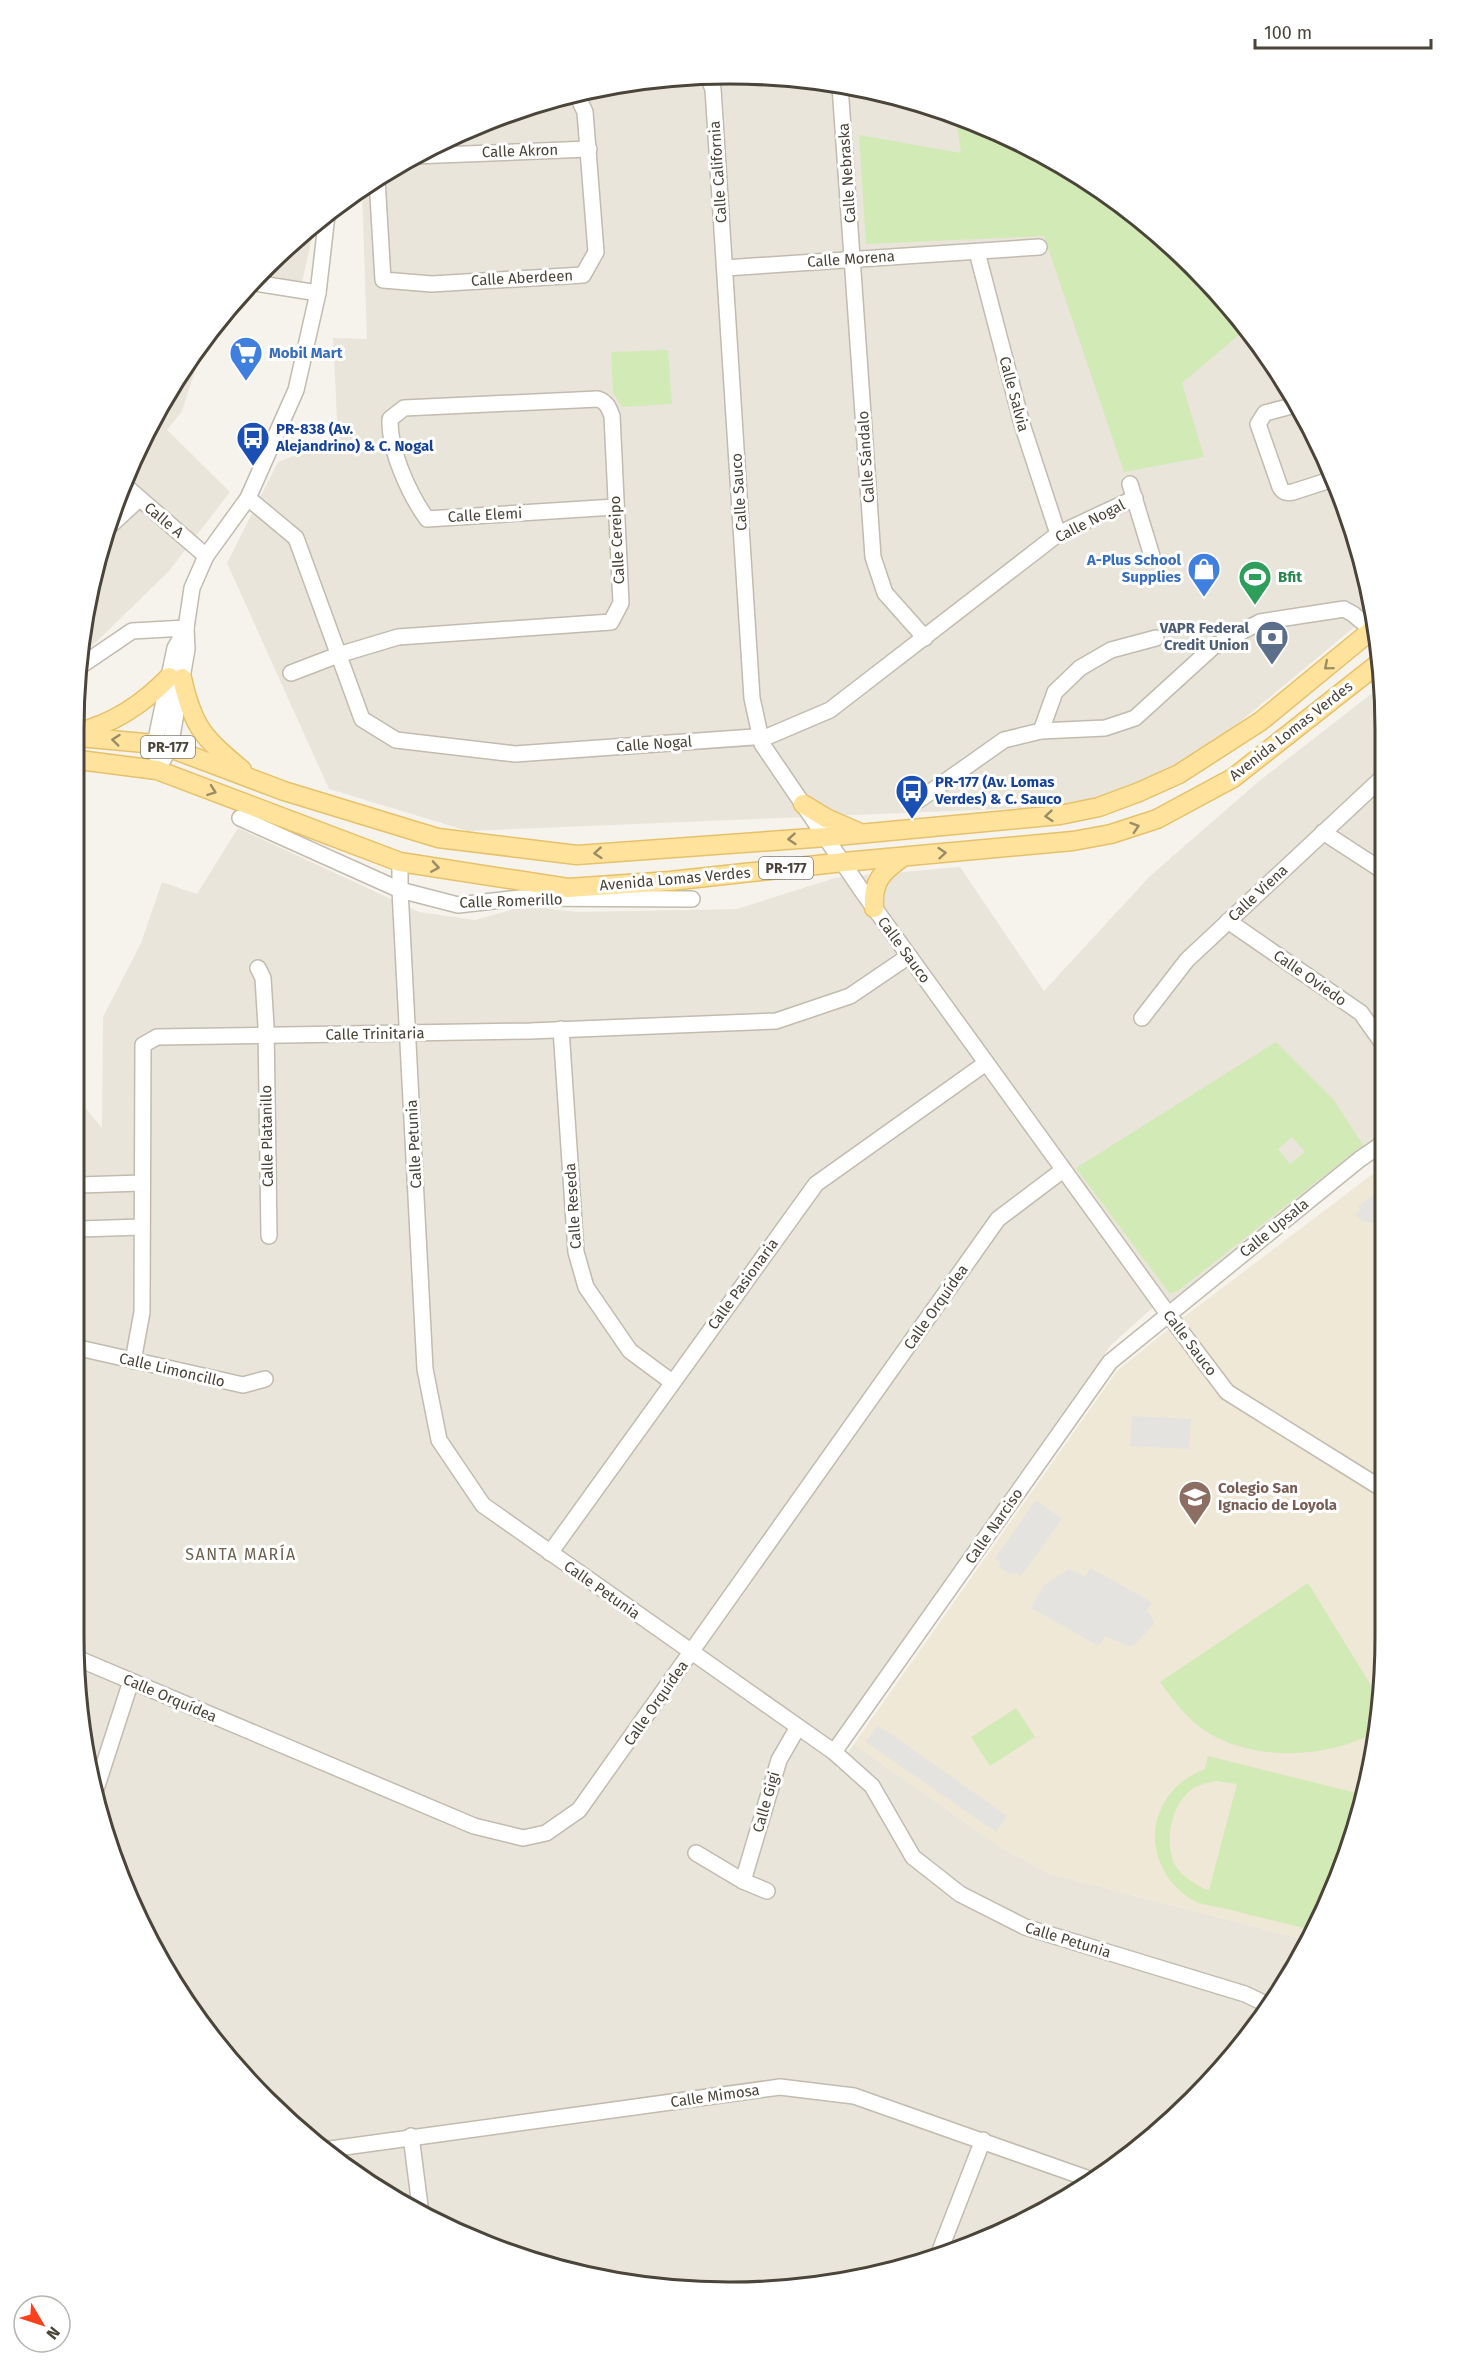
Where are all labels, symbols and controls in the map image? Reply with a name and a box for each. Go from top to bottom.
scale bar [1255,12,1430,50]
text: 100 m [1264,22,1312,44]
street label: Calle California [705,120,731,224]
street label: Calle Nebraska [835,122,859,224]
street label: Calle Akron [482,141,558,161]
street label: Calle Morena [806,247,896,271]
street label: Calle Aberdeen [470,266,574,290]
supermarket icon: Mobil Mart [228,335,264,382]
place label: Mobil Mart [269,344,343,362]
street label: Calle Salvia [995,354,1033,434]
street label: Calle Sándalo [854,410,878,504]
bus stop icon: PR-838 (Av. Alejandrino) & C. Nogal [235,420,271,467]
place label: PR-838 (Av. Alejandrino) & C. Nogal [275,420,434,455]
street label: Calle Sauco [727,453,751,531]
street label: Calle Cereipo [606,495,628,585]
street label: Calle Nogal [1052,495,1129,546]
street label: Calle A [141,498,188,542]
street label: Calle Elemi [447,504,523,526]
place label: A-Plus School Supplies [1086,551,1182,586]
shop icon: A-Plus School Supplies [1186,551,1222,598]
sports icon: Bfit [1237,559,1273,606]
place label: Bfit [1278,568,1302,586]
place label: VAPR Federal Credit Union [1159,619,1250,654]
bank icon: VAPR Federal Credit Union [1254,619,1290,666]
one-way arrow [1324,659,1335,670]
street label: Avenida Lomas Verdes [1226,677,1356,785]
street label: Calle Nogal [615,732,693,756]
one-way arrow [112,734,121,747]
road number: PR-177 [141,736,195,758]
bus stop icon: PR-177 (Av. Lomas Verdes) & C. Sauco [894,773,930,820]
place label: PR-177 (Av. Lomas Verdes) & C. Sauco [934,773,1062,808]
one-way arrow [206,784,217,796]
one-way arrow [1045,809,1054,822]
one-way arrow [1129,821,1140,834]
one-way arrow [788,833,797,846]
one-way arrow [593,846,602,859]
one-way arrow [938,847,947,860]
road number: PR-177 [759,857,813,879]
one-way arrow [431,861,440,873]
street label: Calle Viena [1224,861,1292,925]
street label: Avenida Lomas Verdes [599,863,751,895]
street label: Calle Romerillo [459,890,563,912]
street label: Calle Sauco [874,913,934,987]
street label: Calle Oviedo [1270,946,1350,1010]
street label: Calle Trinitaria [325,1024,425,1044]
street label: Calle Platanillo [257,1085,277,1187]
street label: Calle Petunia [403,1099,425,1189]
street label: Calle Reseda [561,1162,585,1250]
street label: Calle Upsala [1236,1195,1312,1261]
street label: Calle Pasionaria [704,1235,782,1333]
street label: Calle Orquídea [900,1261,972,1353]
street label: Calle Sauco [1159,1307,1221,1379]
street label: Calle Limoncillo [117,1349,227,1391]
school or university icon: Colegio San Ignacio de Loyola [1177,1479,1213,1526]
place label: Colegio San Ignacio de Loyola [1218,1479,1337,1514]
street label: Calle Narciso [961,1485,1027,1567]
district label: SANTA MARÍA [185,1544,297,1564]
street label: Calle Petunia [560,1557,644,1623]
street label: Calle Orquídea [620,1657,692,1749]
street label: Calle Orquídea [120,1670,220,1726]
street label: Calle Gigi [749,1769,783,1835]
street label: Calle Petunia [1023,1918,1113,1962]
street label: Calle Mimosa [669,2081,761,2111]
north arrow [12,2294,72,2354]
text: N [43,2323,64,2343]

